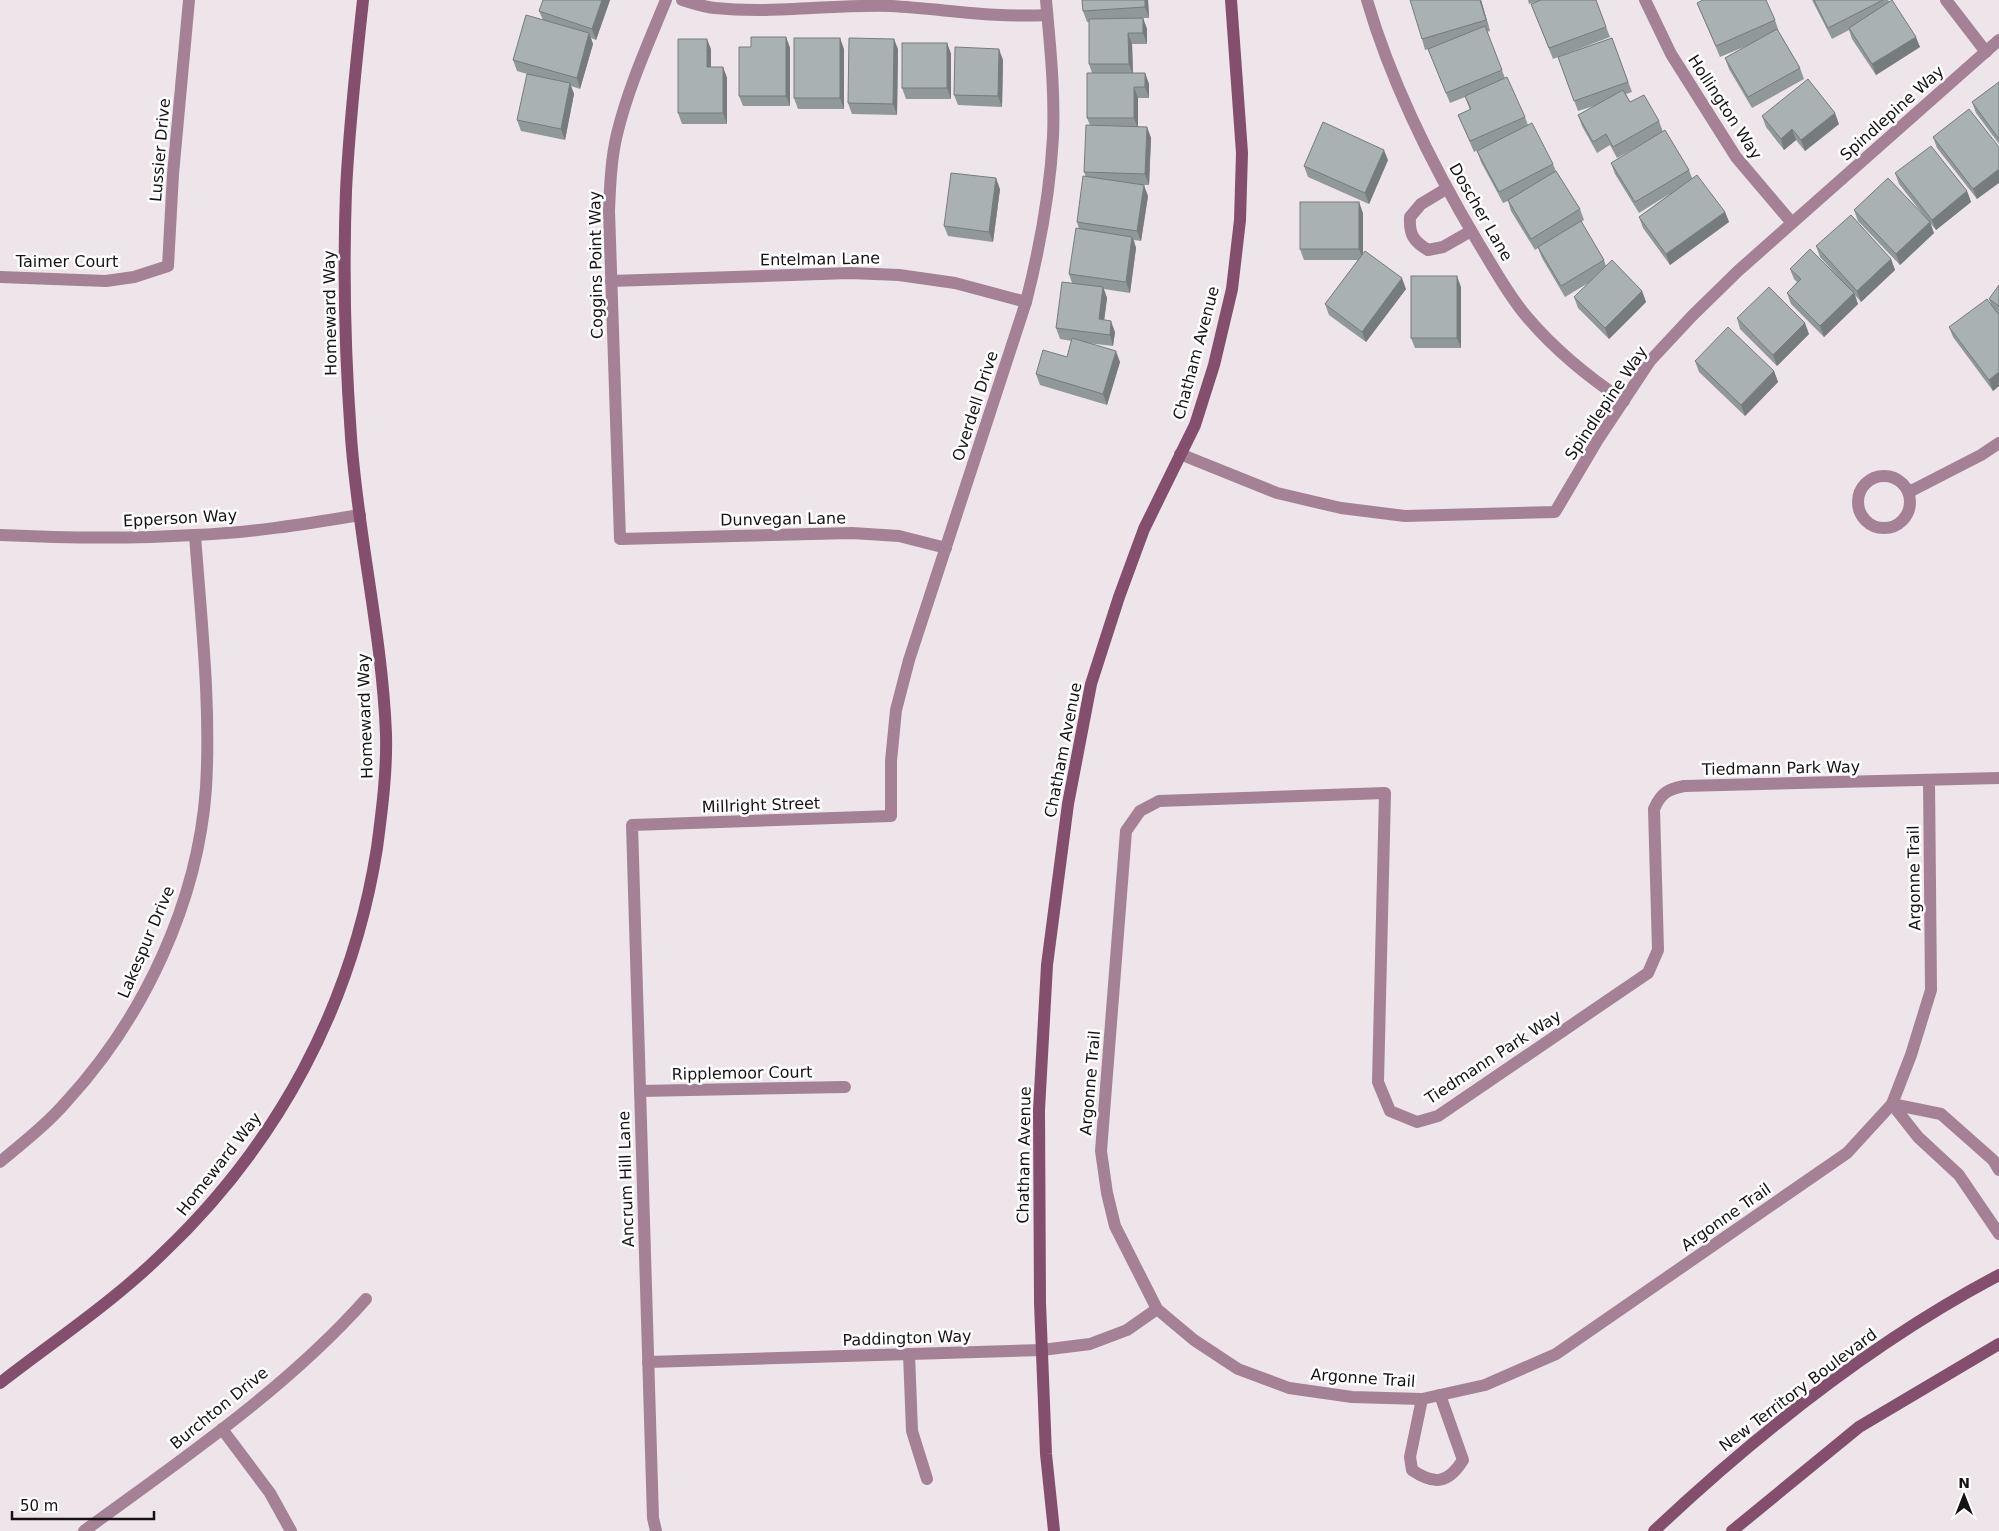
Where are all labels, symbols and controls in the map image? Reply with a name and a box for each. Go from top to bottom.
street label: Hollington Way [1684,51,1766,163]
street label: Spindlepine Way [1836,61,1948,165]
street label: Lussier Drive [146,97,174,203]
street label: Doscher Lane [1445,160,1517,264]
street label: Coggins Point Way [585,191,607,339]
street label: Entelman Lane [760,248,880,270]
street label: Homeward Way [319,250,341,376]
street label: Taimer Court [15,252,118,271]
street label: Chatham Avenue [1169,284,1223,422]
street label: Spindlepine Way [1561,343,1651,463]
street label: Overdell Drive [948,348,1002,464]
street label: Epperson Way [122,506,238,530]
street label: Dunvegan Lane [720,508,846,530]
street label: Homeward Way [353,653,377,779]
street label: Chatham Avenue [1041,681,1085,819]
street label: Tiedmann Park Way [1701,757,1860,779]
street label: Millright Street [701,793,821,817]
street label: Argonne Trail [1904,825,1924,931]
street label: Lakespur Drive [114,883,178,1001]
street label: Tiedmann Park Way [1421,1006,1565,1109]
street label: Argonne Trail [1076,1030,1104,1136]
street label: Ripplemoor Court [671,1062,813,1084]
street label: Chatham Avenue [1013,1086,1035,1224]
street label: Homeward Way [173,1109,265,1219]
street label: Ancrum Hill Lane [614,1110,638,1248]
street label: Argonne Trail [1678,1179,1774,1255]
street label: New Territory Boulevard [1715,1325,1881,1455]
street label: Paddington Way [842,1326,972,1350]
street label: Burchton Drive [166,1363,272,1453]
street label: Argonne Trail [1310,1365,1416,1391]
north arrow [1939,1471,1989,1521]
text: N [1958,1475,1970,1491]
scale bar [12,1488,155,1520]
text: 50 m [20,1497,58,1515]

